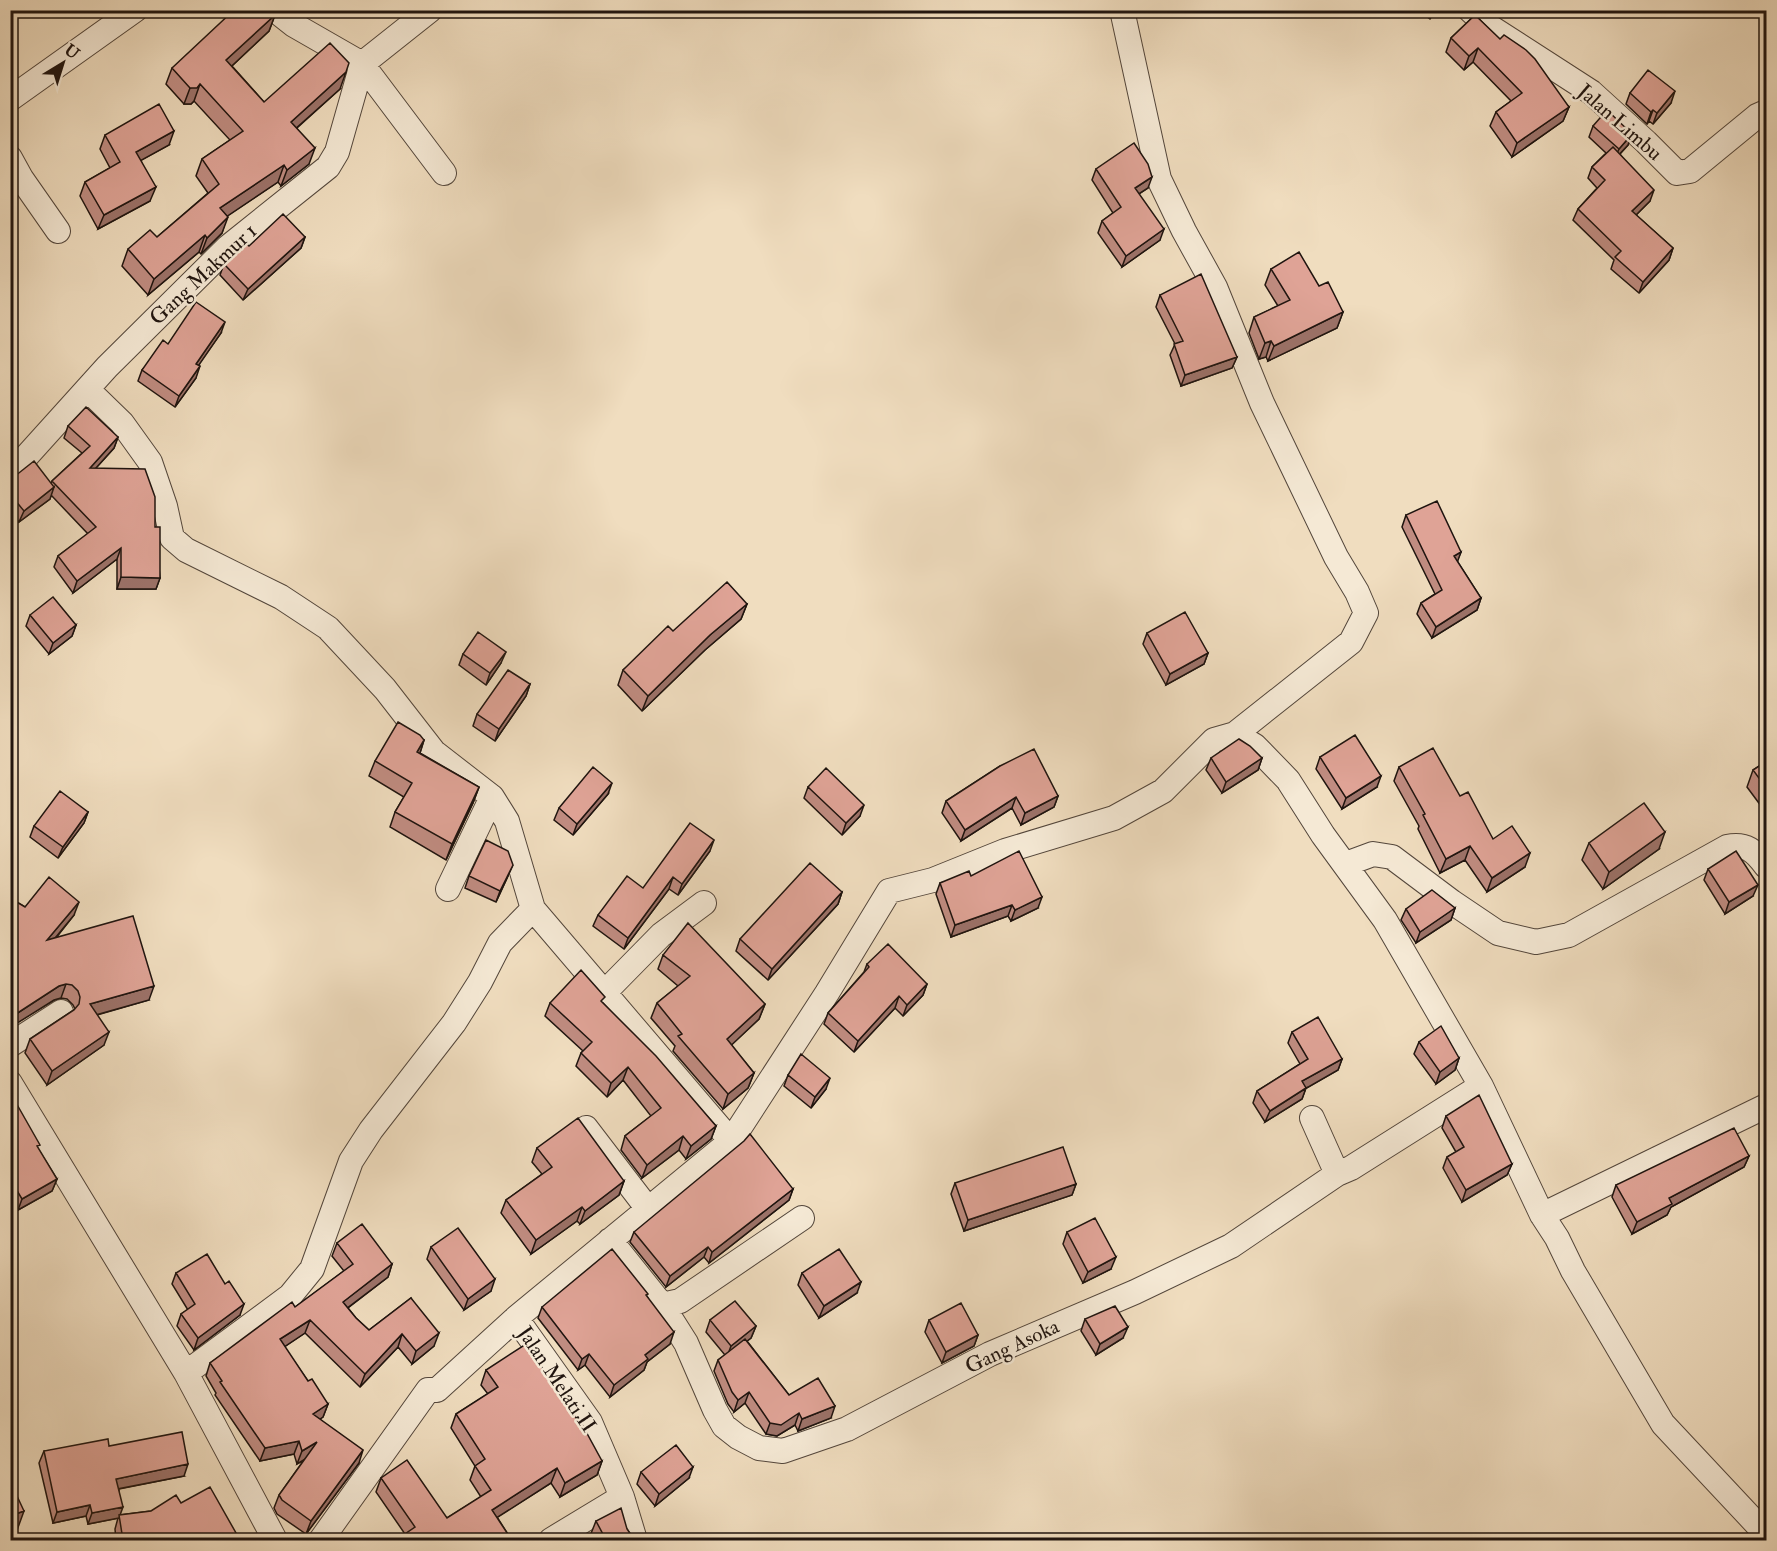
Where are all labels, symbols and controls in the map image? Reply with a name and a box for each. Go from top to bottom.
north arrow [33,33,93,93]
text: U [60,40,84,64]
street label: Jalan Limbu [1571,77,1668,167]
street label: Gang Makmur 1 [144,218,263,331]
street label: Gang Asoka [961,1313,1064,1380]
street label: Jalan Melati II [511,1320,602,1438]

